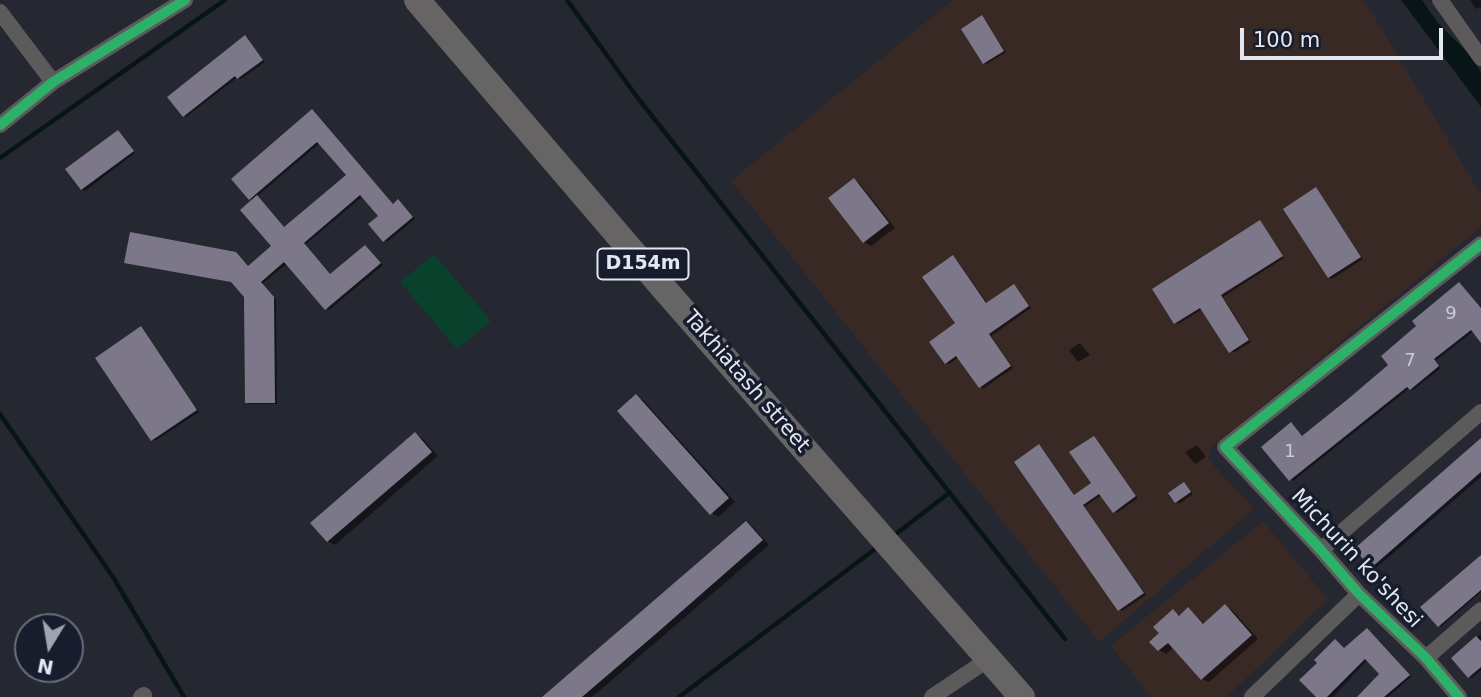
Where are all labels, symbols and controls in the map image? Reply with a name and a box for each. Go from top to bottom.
scale bar [1243,14,1446,58]
text: 100 m [1253,28,1320,52]
road number: D154m [598,248,688,280]
house number: 9 [1445,303,1457,325]
street label: Takhiatash street [677,306,815,458]
house number: 7 [1404,350,1416,372]
house number: 1 [1284,441,1296,463]
street label: Michurin ko'shesi [1285,484,1427,634]
north arrow [14,613,84,683]
text: N [35,654,55,679]

